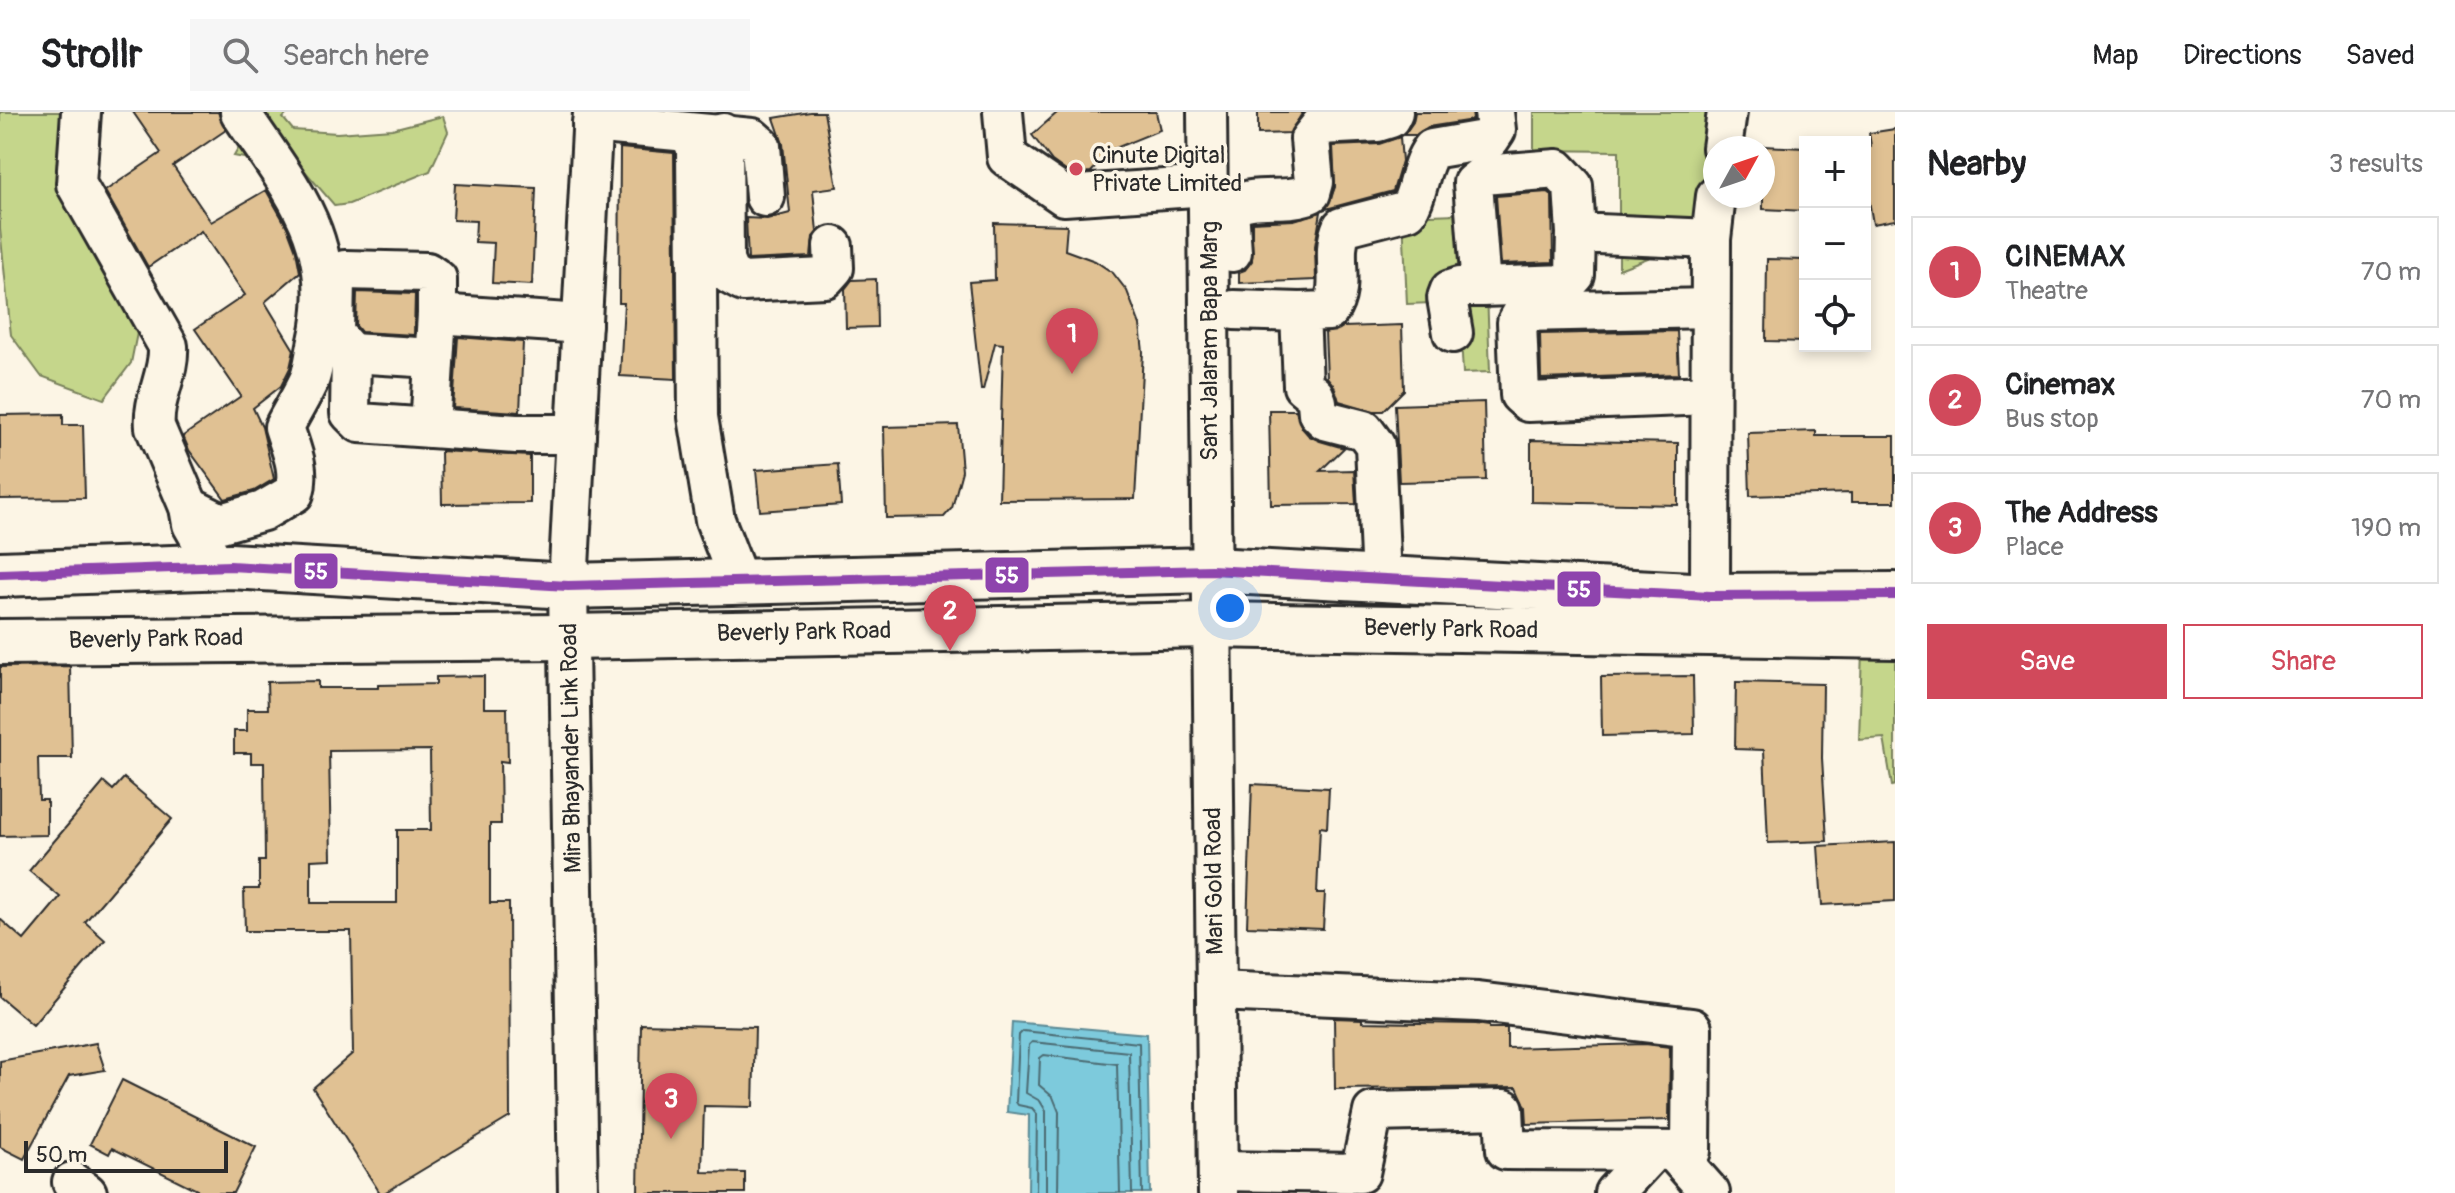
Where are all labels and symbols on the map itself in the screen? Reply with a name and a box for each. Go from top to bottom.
north arrow [1703,136,1775,208]
place label: Cinute Digital Private Limited [1092,141,1242,198]
marker: Cinute Digital Private Limited [1067,160,1085,178]
street label: Sant Jalaram Bapa Marg [1195,221,1224,461]
pin: 1 [1046,308,1098,374]
line badge: 55 [293,552,339,590]
line badge: 55 [984,556,1030,594]
text: 55 [304,558,328,586]
text: 55 [995,562,1019,590]
line badge: 55 [1556,570,1602,608]
text: 55 [1567,576,1591,604]
pin: 2 [924,585,976,651]
your location [1210,588,1250,628]
street label: Beverly Park Road [1363,613,1539,645]
street label: Beverly Park Road [716,616,892,648]
street label: Beverly Park Road [68,623,244,655]
street label: Mira Bhayander Link Road [554,623,588,873]
street label: Mari Gold Road [1198,807,1230,955]
pin: 3 [645,1073,697,1139]
scale bar [24,1137,228,1173]

